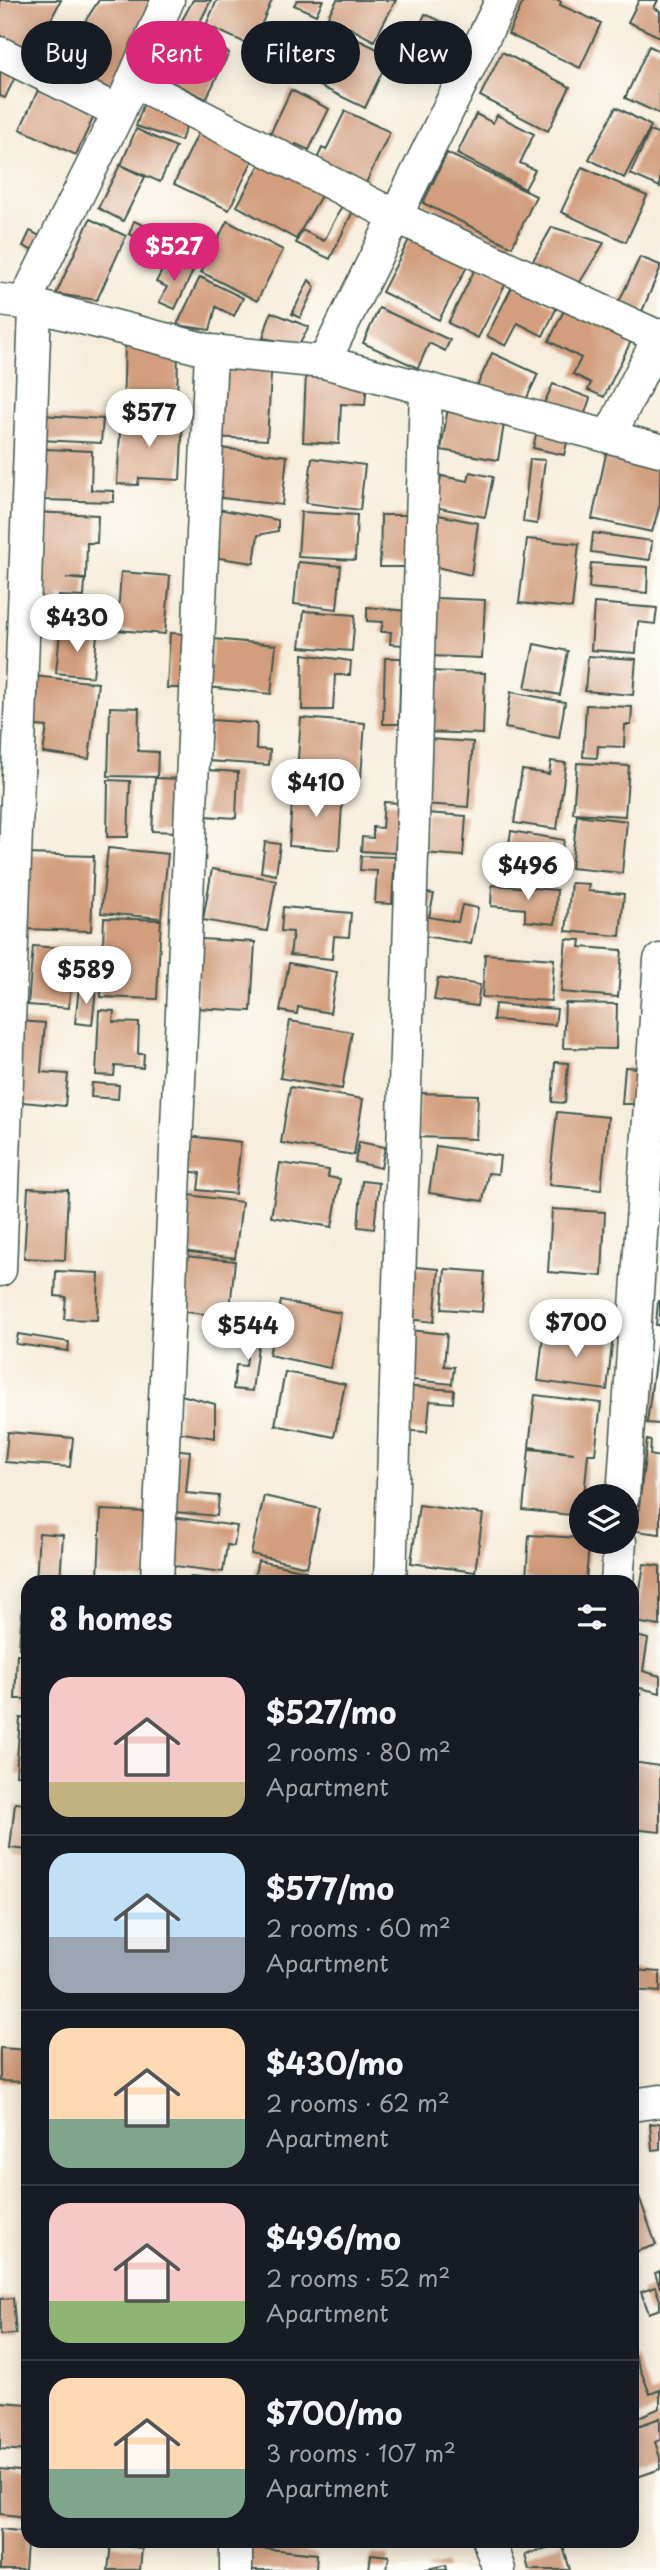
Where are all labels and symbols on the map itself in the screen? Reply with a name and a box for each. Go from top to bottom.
pin: $527 [133,224,215,283]
pin: $577 [108,390,190,449]
pin: $430 [36,594,118,654]
pin: $410 [275,760,357,819]
pin: $496 [487,842,569,902]
pin: $589 [45,946,127,1006]
pin: $700 [535,1300,617,1359]
pin: $544 [207,1302,289,1362]

